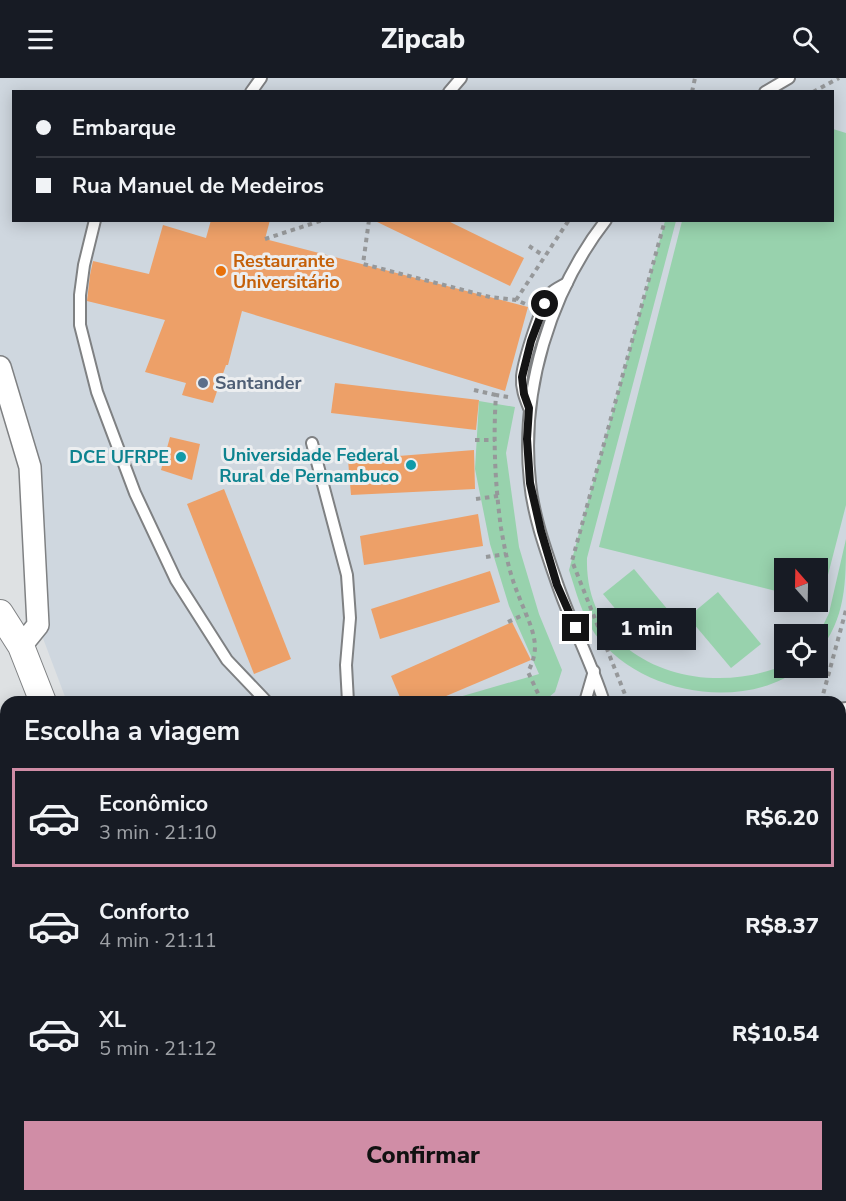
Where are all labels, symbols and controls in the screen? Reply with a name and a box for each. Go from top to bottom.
text: Zipcab [381,21,465,58]
icon: menu [24,23,57,56]
icon: search [789,23,822,56]
text: Embarque [72,113,176,143]
text: Rua Manuel de Medeiros [72,171,324,201]
place label: Restaurante Universitário [233,249,340,294]
marker: Restaurante Universitário [214,264,228,278]
route start [531,290,558,317]
place label: Santander [215,371,302,395]
marker: Santander [196,376,210,390]
place label: Universidade Federal Rural de Pernambuco [219,443,399,488]
place label: DCE UFRPE [69,445,169,469]
marker: DCE UFRPE [174,450,188,464]
marker: Universidade Federal Rural de Pernambuco [404,458,418,472]
north arrow [774,558,828,612]
map controls [774,558,828,678]
callout: 1 min [597,607,696,649]
route end [562,614,589,641]
text: 1 min [620,615,673,642]
button: locate [774,624,828,678]
text: Escolha a viagem [24,713,240,750]
text: Econômico [99,789,208,819]
icon: car [27,791,81,845]
text: R$6.20 [745,803,819,833]
text: 3 min · 21:10 [99,819,217,846]
text: Conforto [99,897,189,927]
icon: car [27,899,81,953]
text: R$8.37 [745,911,819,941]
text: 4 min · 21:11 [99,927,217,954]
text: XL [99,1005,126,1035]
icon: car [27,1007,81,1061]
text: R$10.54 [732,1019,819,1049]
text: 5 min · 21:12 [99,1035,217,1062]
button: Confirmar [24,1121,822,1190]

